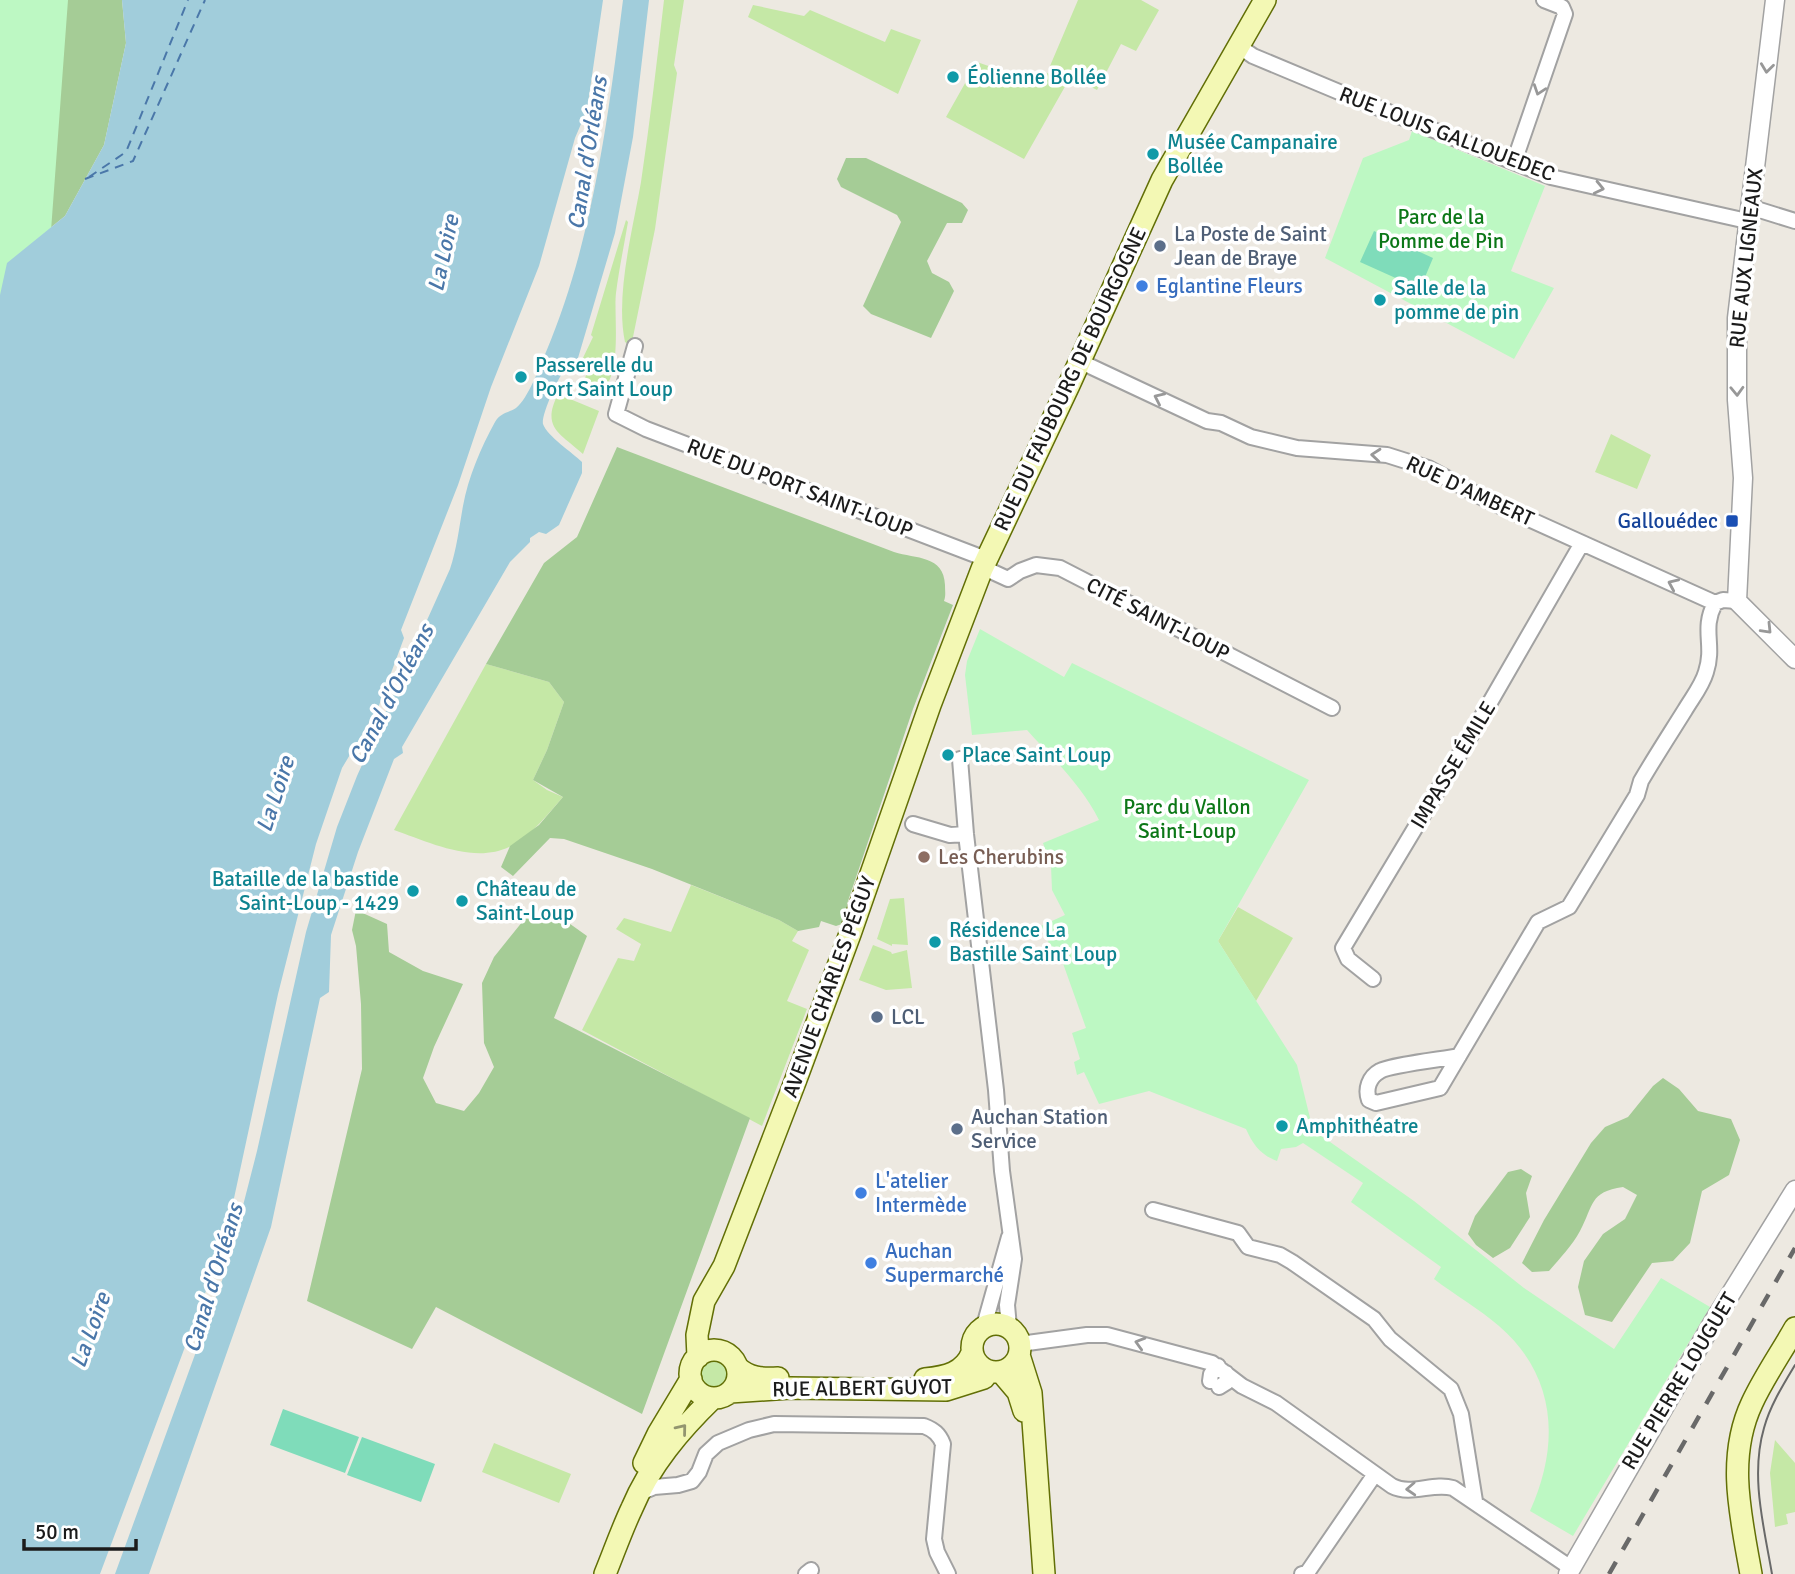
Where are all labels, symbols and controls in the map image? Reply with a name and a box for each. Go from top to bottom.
one-way arrow [1760,62,1775,74]
place label: Éolienne Bollée [967,64,1106,90]
marker: Éolienne Bollée [945,69,961,85]
water label: Canal d'Orléans [561,73,614,232]
street label: RUE LOUIS GALLOUEDEC [1336,81,1558,187]
one-way arrow [1533,84,1547,96]
place label: Musée Campanaire Bollée [1167,129,1338,179]
marker: Musée Campanaire Bollée [1145,146,1161,162]
street label: RUE AUX LIGNEAUX [1724,167,1768,349]
one-way arrow [1593,180,1605,194]
park label: Parc de la Pomme de Pin [1378,204,1504,254]
water label: La Loire [421,211,466,294]
place label: La Poste de Saint Jean de Braye [1174,221,1327,271]
street label: RUE DU FAUBOURG DE BOURGOGNE [988,223,1152,535]
marker: La Poste de Saint Jean de Braye [1152,238,1168,254]
place label: Eglantine Fleurs [1156,273,1303,299]
place label: Salle de la pomme de pin [1394,275,1519,325]
marker: Eglantine Fleurs [1134,278,1150,294]
marker: Salle de la pomme de pin [1372,292,1388,308]
place label: Passerelle du Port Saint Loup [535,352,673,402]
marker: Passerelle du Port Saint Loup [513,369,529,385]
one-way arrow [1729,386,1744,397]
one-way arrow [1154,392,1166,406]
street label: RUE DU PORT SAINT-LOUP [683,433,917,543]
one-way arrow [1370,448,1381,463]
street label: RUE D'AMBERT [1402,450,1539,532]
place label: Gallouédec [1618,508,1718,534]
marker: Gallouédec [1724,513,1740,529]
street label: CITÉ SAINT-LOUP [1082,572,1234,666]
one-way arrow [1668,578,1680,592]
water label: Canal d'Orléans [342,618,441,769]
one-way arrow [1758,621,1771,634]
street label: IMPASSE ÉMILE [1405,697,1501,833]
place label: Place Saint Loup [962,742,1111,768]
marker: Place Saint Loup [940,747,956,763]
water label: La Loire [250,751,302,836]
park label: Parc du Vallon Saint-Loup [1123,794,1251,844]
place label: Les Cherubins [938,844,1064,870]
marker: Les Cherubins [916,849,932,865]
place label: Bataille de la bastide Saint-Loup - 1429 [212,866,399,916]
street label: AVENUE CHARLES PÉGUY [777,872,881,1101]
place label: Château de Saint-Loup [476,876,577,926]
marker: Bataille de la bastide Saint-Loup - 1429 [405,883,421,899]
marker: Château de Saint-Loup [454,893,470,909]
place label: Résidence La Bastille Saint Loup [949,917,1117,967]
marker: Résidence La Bastille Saint Loup [927,934,943,950]
place label: LCL [891,1004,925,1030]
marker: LCL [869,1009,885,1025]
place label: Auchan Station Service [971,1104,1108,1154]
place label: Amphithéatre [1296,1113,1419,1139]
marker: Amphithéatre [1274,1118,1290,1134]
marker: Auchan Station Service [949,1121,965,1137]
place label: L'atelier Intermède [875,1168,967,1218]
marker: L'atelier Intermède [853,1185,869,1201]
water label: Canal d'Orléans [177,1198,250,1356]
place label: Auchan Supermarché [885,1238,1004,1288]
marker: Auchan Supermarché [863,1255,879,1271]
water label: La Loire [64,1287,118,1372]
street label: RUE PIERRE LOUGUET [1616,1287,1743,1474]
one-way arrow [1134,1337,1146,1352]
street label: RUE ALBERT GUYOT [772,1373,953,1403]
one-way arrow [674,1424,687,1436]
one-way arrow [1405,1481,1416,1496]
scale bar [24,1508,136,1552]
text: 50 m [35,1519,79,1545]

